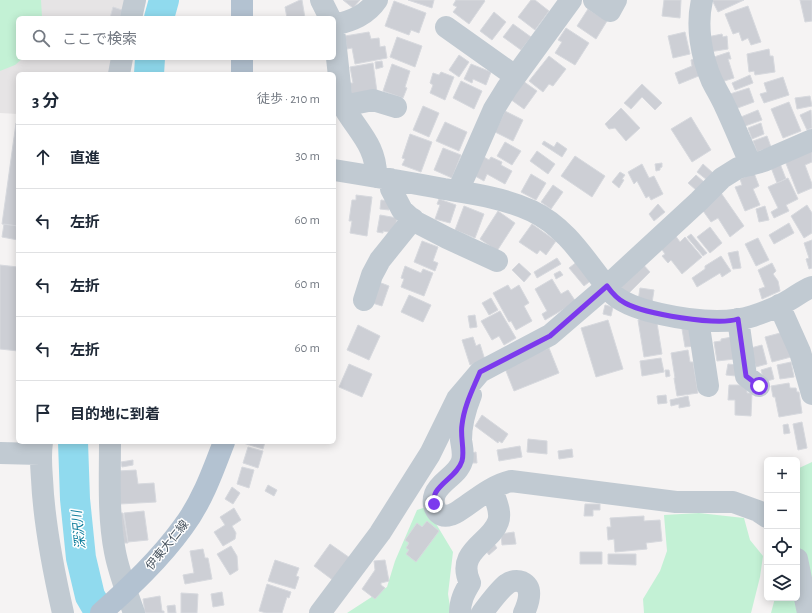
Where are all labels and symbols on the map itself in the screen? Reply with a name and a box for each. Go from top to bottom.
route start [750,377,768,395]
route end [425,495,443,513]
water label: 深沢川 [70,508,88,550]
street label: 伊東大仁線 [143,517,191,572]

